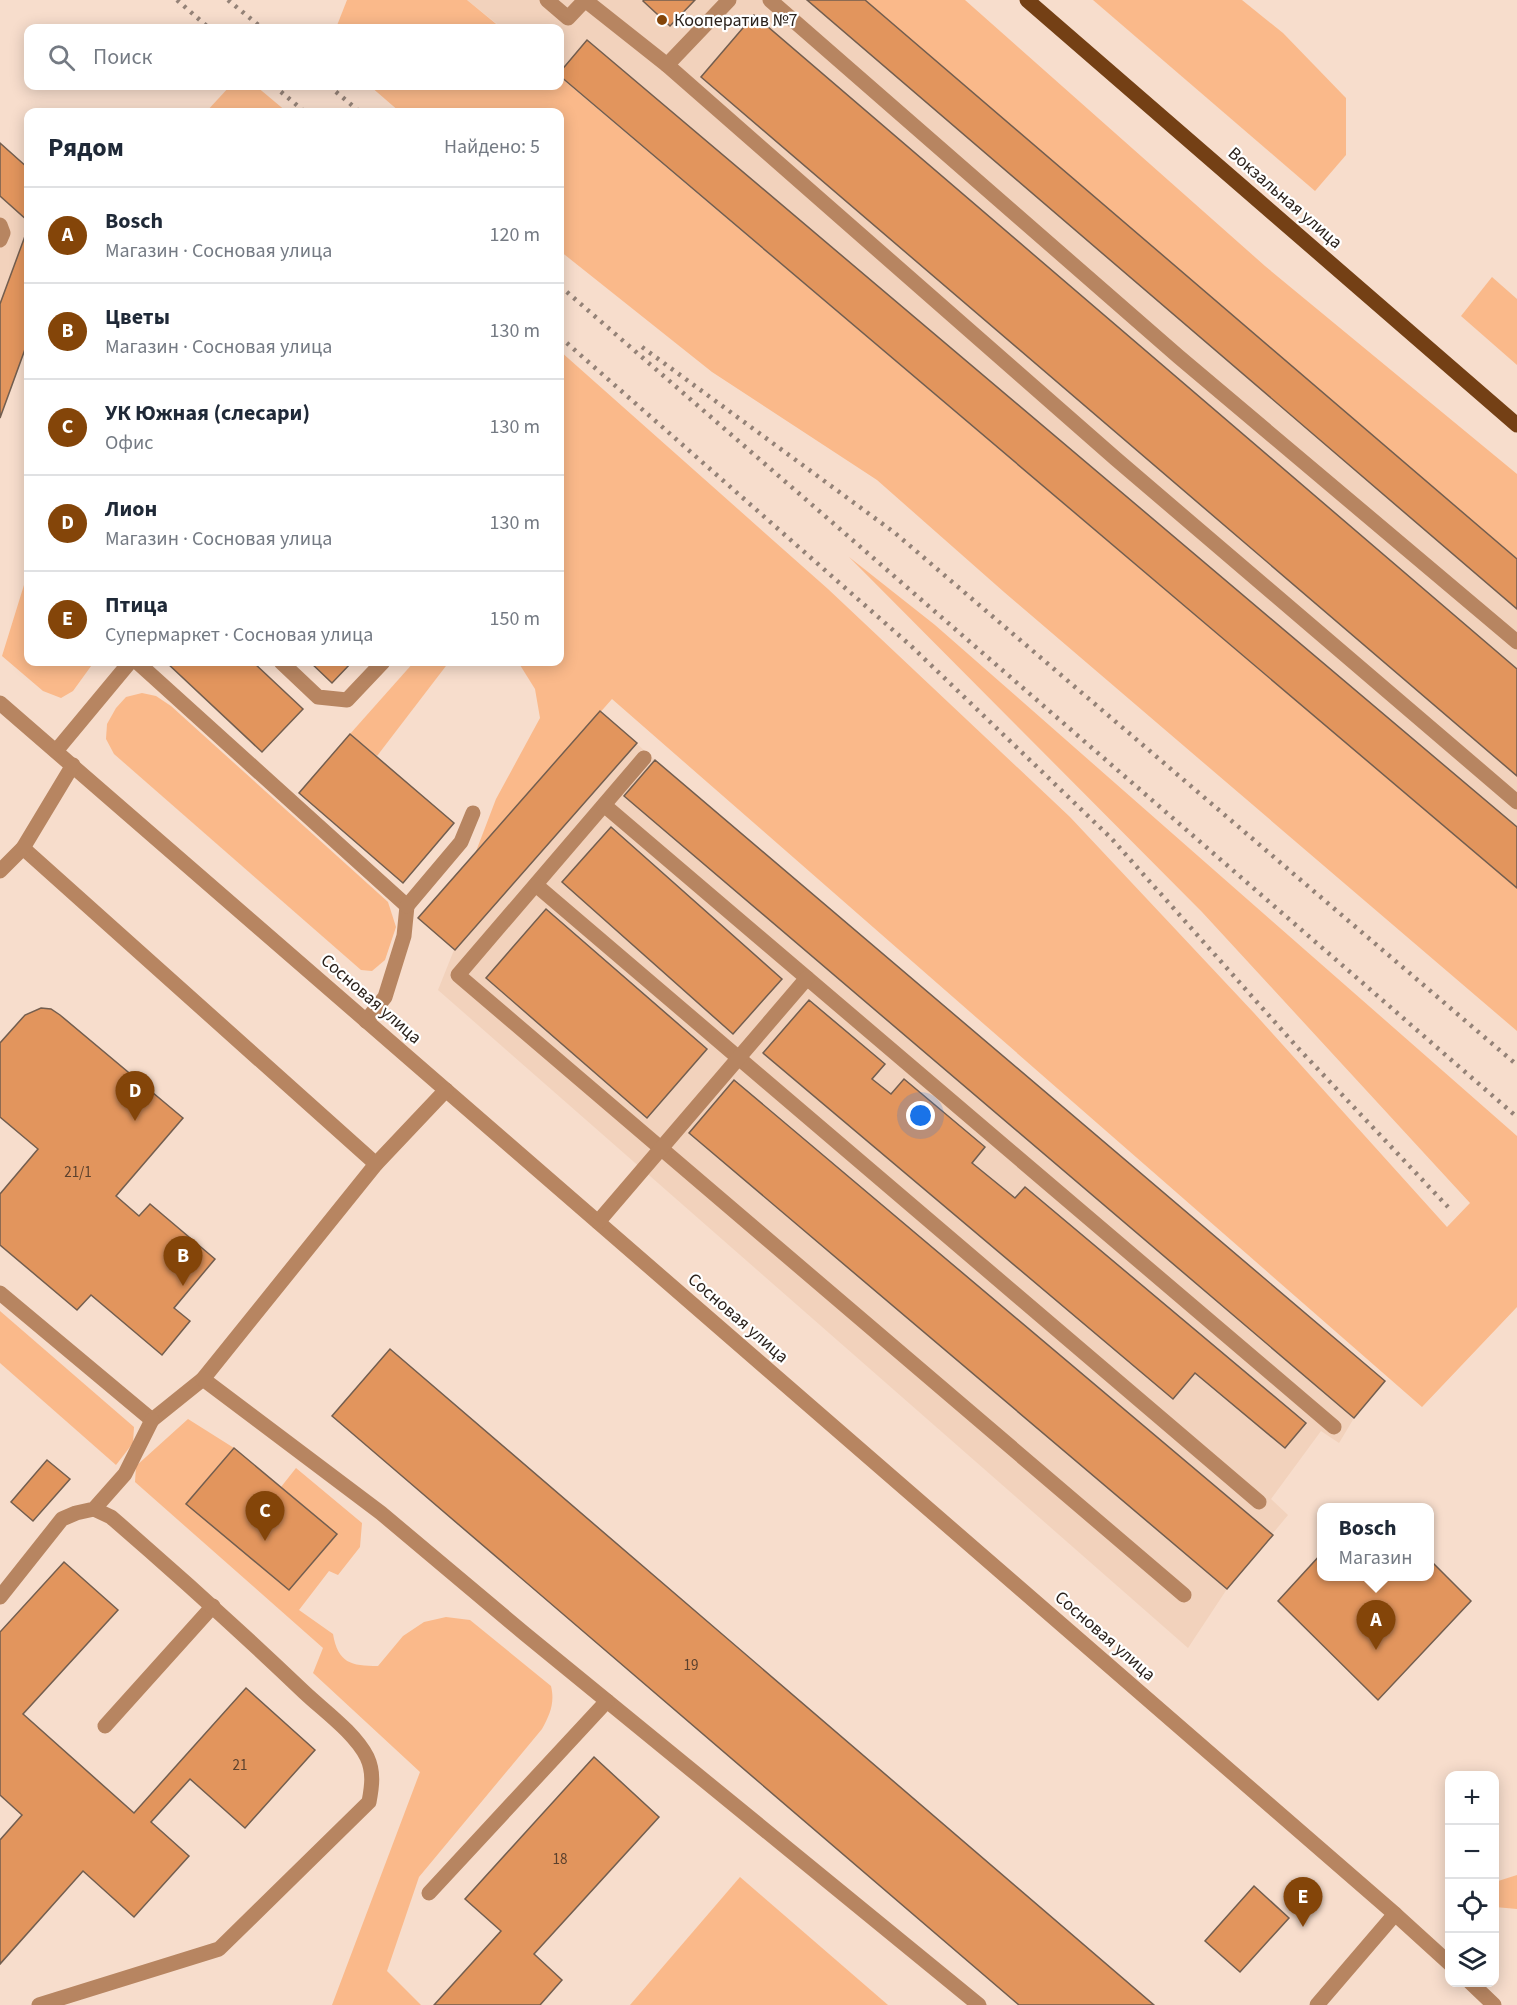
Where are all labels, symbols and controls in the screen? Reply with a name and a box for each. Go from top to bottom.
place label: Кооператив №7 [674,8,798,33]
marker: Кооператив №7 [655,13,669,27]
search box [24,24,564,90]
icon: search [45,41,78,74]
text: Поиск [93,41,152,73]
text: Рядом [48,129,124,166]
text: Найдено: 5 [444,133,540,161]
street label: Вокзальная улица [1222,141,1348,255]
text: Bosch [105,205,163,237]
text: A [62,221,73,249]
text: 120 m [490,221,540,249]
text: Магазин · Сосновая улица [105,237,332,265]
text: Цветы [105,301,170,333]
text: B [61,317,74,345]
text: 130 m [490,317,540,345]
text: Магазин · Сосновая улица [105,333,332,361]
text: УК Южная (слесари) [105,397,310,429]
text: C [62,413,73,441]
text: 130 m [490,413,540,441]
text: Офис [105,429,153,457]
text: Лион [105,493,157,525]
text: D [61,509,74,537]
text: 130 m [490,509,540,537]
text: Магазин · Сосновая улица [105,525,332,553]
text: Птица [105,589,168,621]
text: E [62,605,73,633]
text: 150 m [490,605,540,633]
text: Супермаркет · Сосновая улица [105,621,373,649]
street label: Сосновая улица [315,948,427,1050]
pin: D [116,1072,154,1121]
your location [906,1101,935,1130]
house number: 21/1 [64,1162,92,1183]
pin: B [164,1236,202,1286]
street label: Сосновая улица [682,1267,794,1369]
pin: C [246,1492,284,1541]
popup [1317,1503,1434,1581]
text: Bosch [1339,1512,1397,1544]
text: Магазин [1339,1544,1412,1572]
street label: Сосновая улица [1049,1585,1161,1687]
pin: A [1356,1600,1396,1650]
house number: 19 [684,1655,698,1676]
house number: 21 [233,1755,247,1776]
map controls [1445,1771,1499,1987]
button: + [1445,1771,1499,1825]
button: − [1445,1825,1499,1879]
house number: 18 [553,1849,567,1870]
pin: E [1284,1878,1322,1927]
button: locate [1445,1879,1499,1933]
button: layers [1445,1933,1499,1987]

